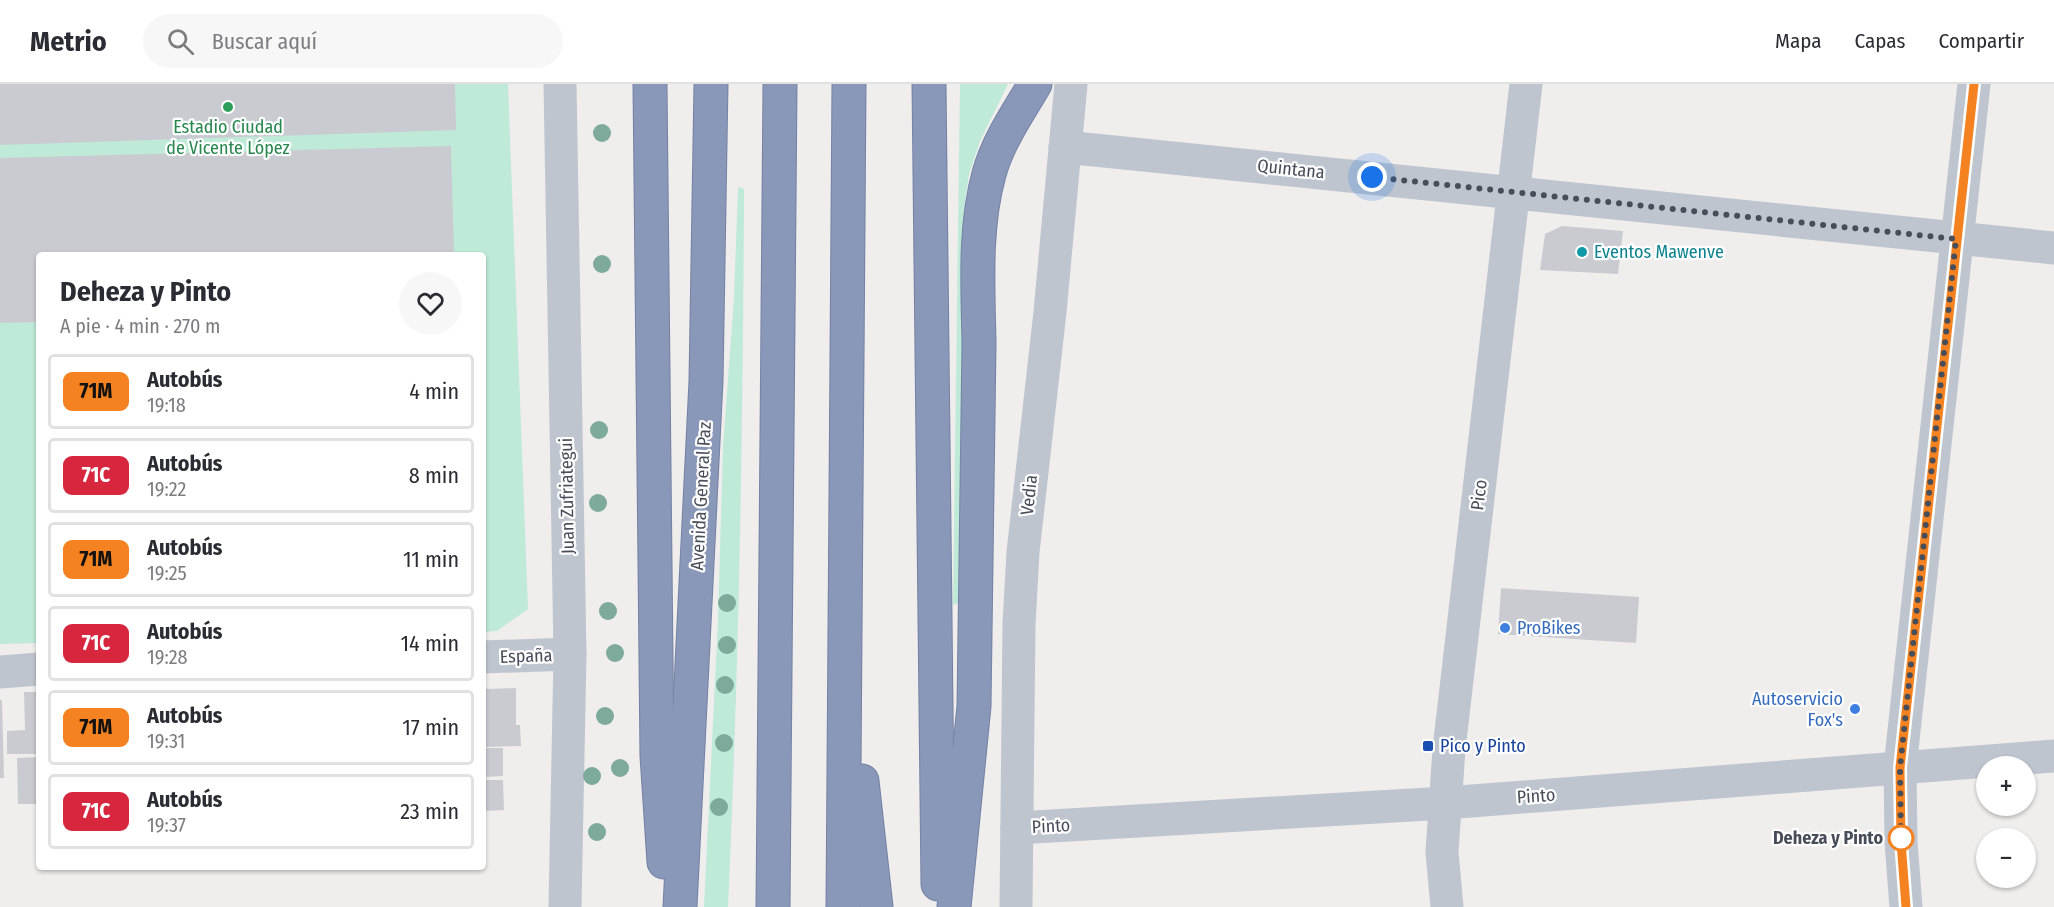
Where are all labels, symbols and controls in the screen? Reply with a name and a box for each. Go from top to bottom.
search box [143,14,563,68]
text: Metrio [30,25,107,58]
icon: search [164,25,197,58]
text: Buscar aquí [212,28,317,55]
text: Mapa [1775,28,1822,54]
text: Capas [1855,28,1905,54]
text: Compartir [1938,28,2024,54]
marker: Estadio Ciudad de Vicente López [221,100,235,114]
place label: Estadio Ciudad de Vicente López [166,116,290,159]
street label: Quintana [1256,155,1326,183]
your location [1357,162,1387,192]
place label: Eventos Mawenve [1594,241,1724,263]
marker: Eventos Mawenve [1575,245,1589,259]
button: heart [399,272,462,335]
text: Deheza y Pinto [60,275,231,308]
text: A pie · 4 min · 270 m [60,314,220,338]
text: Autobús [147,366,222,393]
text: 71M [80,378,112,404]
text: 4 min [409,378,459,405]
text: 19:18 [147,393,186,417]
street label: Avenida General Paz [686,421,716,571]
street label: Juan Zufriategui [555,438,579,554]
text: Autobús [147,450,222,477]
text: 71C [82,462,110,488]
text: 8 min [409,462,459,489]
street label: Vedia [1016,473,1042,516]
text: 19:22 [147,477,186,501]
street label: Pico [1466,478,1492,512]
text: Autobús [147,534,222,561]
text: 71M [80,546,112,572]
text: 11 min [403,546,459,573]
text: 19:25 [147,561,187,585]
place label: ProBikes [1517,617,1581,639]
text: Autobús [147,618,222,645]
marker: ProBikes [1498,621,1512,635]
text: 71C [82,630,110,656]
text: 14 min [401,630,459,657]
street label: España [499,644,553,668]
text: 19:28 [147,645,188,669]
place label: Autoservicio Fox's [1752,688,1843,731]
text: Autobús [147,702,222,729]
marker: Autoservicio Fox's [1848,702,1862,716]
text: 71M [80,714,112,740]
text: 17 min [402,714,459,741]
text: 19:31 [147,729,185,753]
place label: Pico y Pinto [1440,735,1526,757]
marker: Pico y Pinto [1421,739,1435,753]
map controls [1976,756,2036,888]
button: + [1976,756,2036,816]
street label: Pinto [1516,784,1556,808]
text: Autobús [147,786,222,813]
text: 71C [82,798,110,824]
text: 23 min [400,798,459,825]
text: 19:37 [147,813,186,837]
street label: Pinto [1031,814,1071,838]
marker: Deheza y Pinto [1888,825,1914,851]
place label: Deheza y Pinto [1773,827,1883,849]
button: − [1976,828,2036,888]

